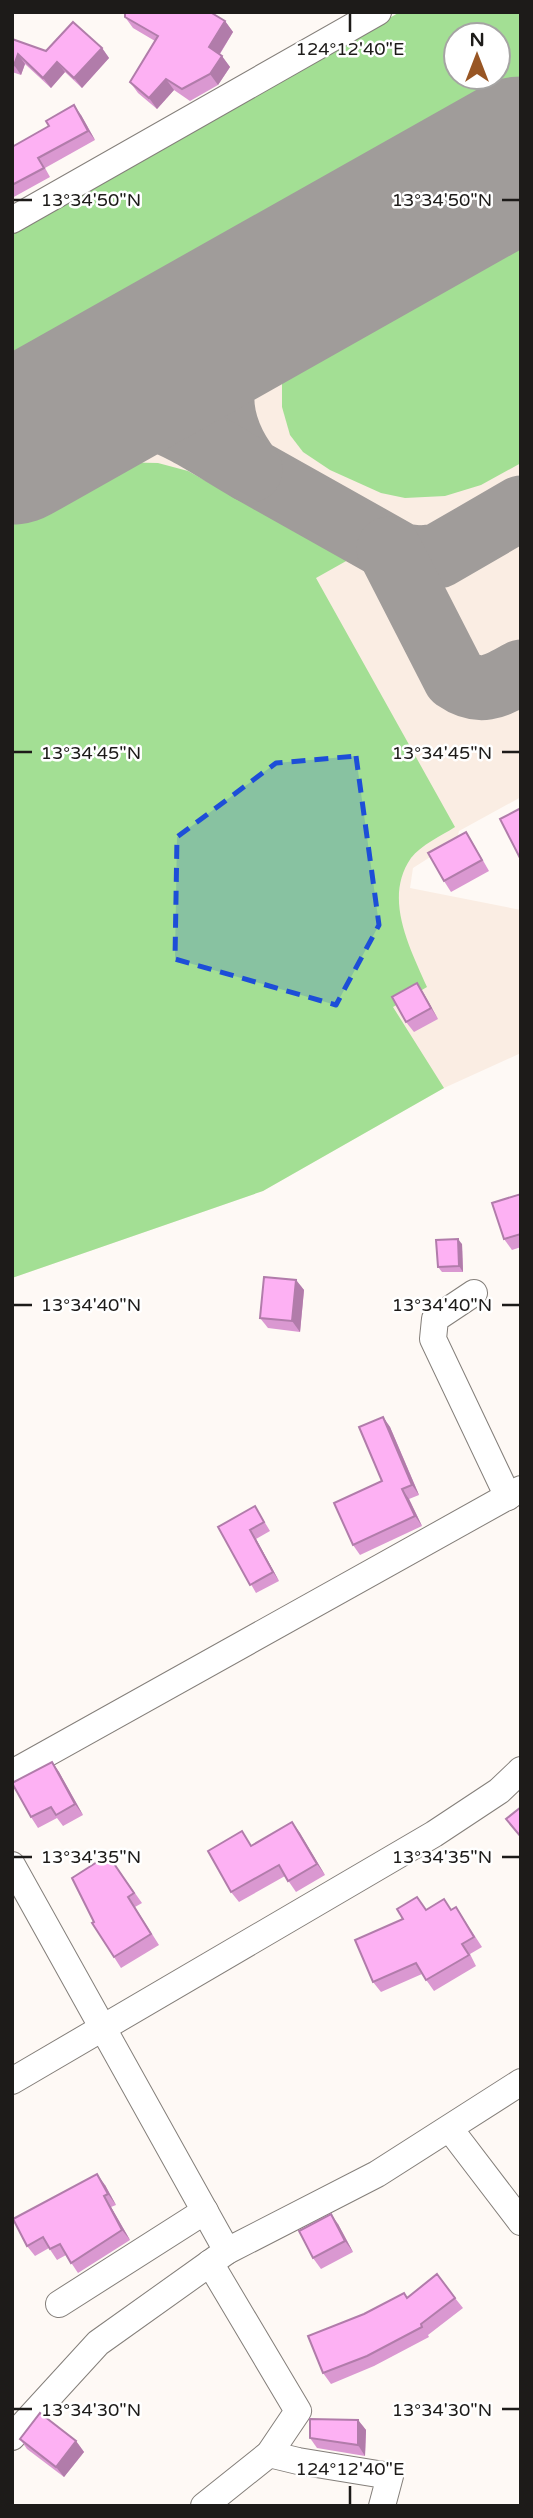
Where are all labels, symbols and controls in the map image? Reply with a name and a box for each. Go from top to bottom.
north arrow [442,21,512,91]
text: N [469,29,485,51]
text: 124°12'40"E [296,38,404,60]
text: 13°34'50"N [41,189,141,211]
text: 13°34'50"N [392,189,492,211]
text: 13°34'45"N [41,742,141,764]
text: 13°34'45"N [392,742,492,764]
text: 13°34'40"N [41,1294,141,1316]
text: 13°34'40"N [392,1294,492,1316]
text: 13°34'35"N [41,1846,141,1868]
text: 13°34'35"N [392,1846,492,1868]
text: 13°34'30"N [41,2399,141,2421]
text: 13°34'30"N [392,2399,492,2421]
text: 124°12'40"E [296,2458,404,2480]

